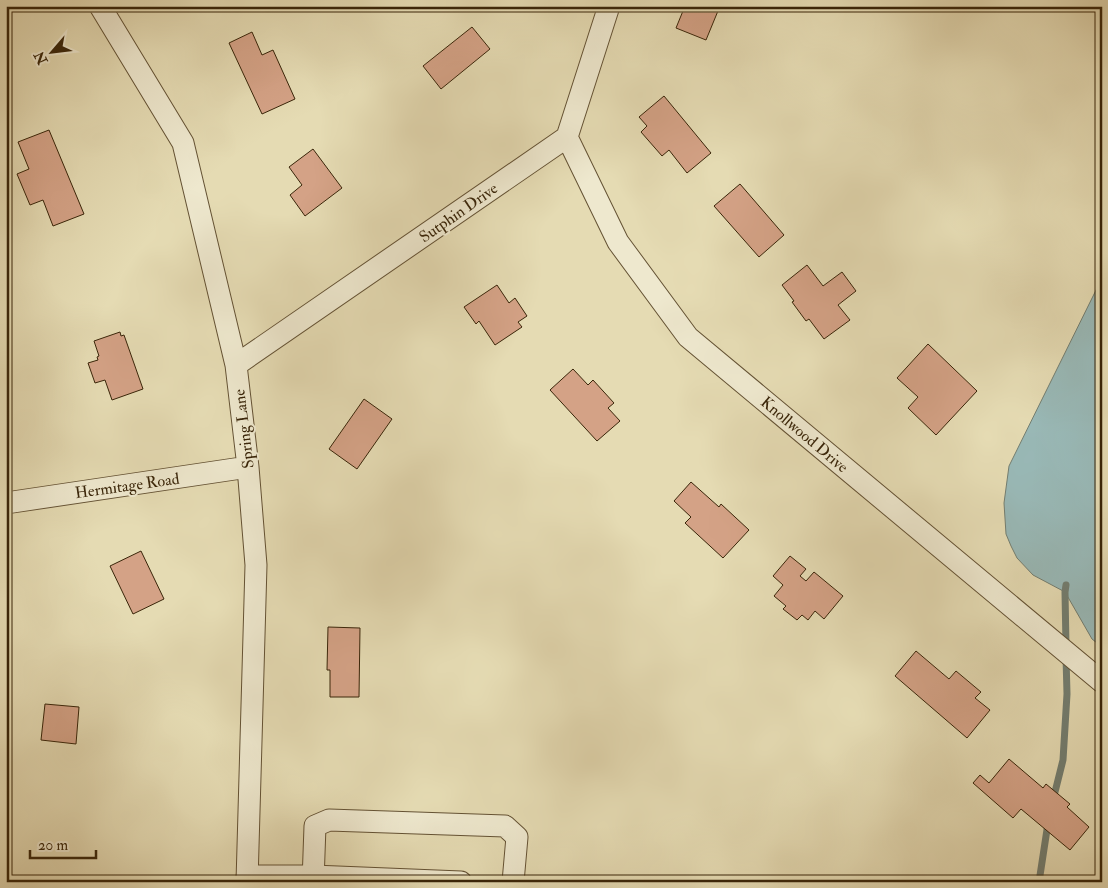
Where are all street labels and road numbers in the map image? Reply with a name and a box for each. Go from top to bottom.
street label: Sutphin Drive [416,178,502,248]
street label: Spring Lane [229,388,260,470]
street label: Knollwood Drive [757,392,852,477]
street label: Hermitage Road [74,469,181,503]

